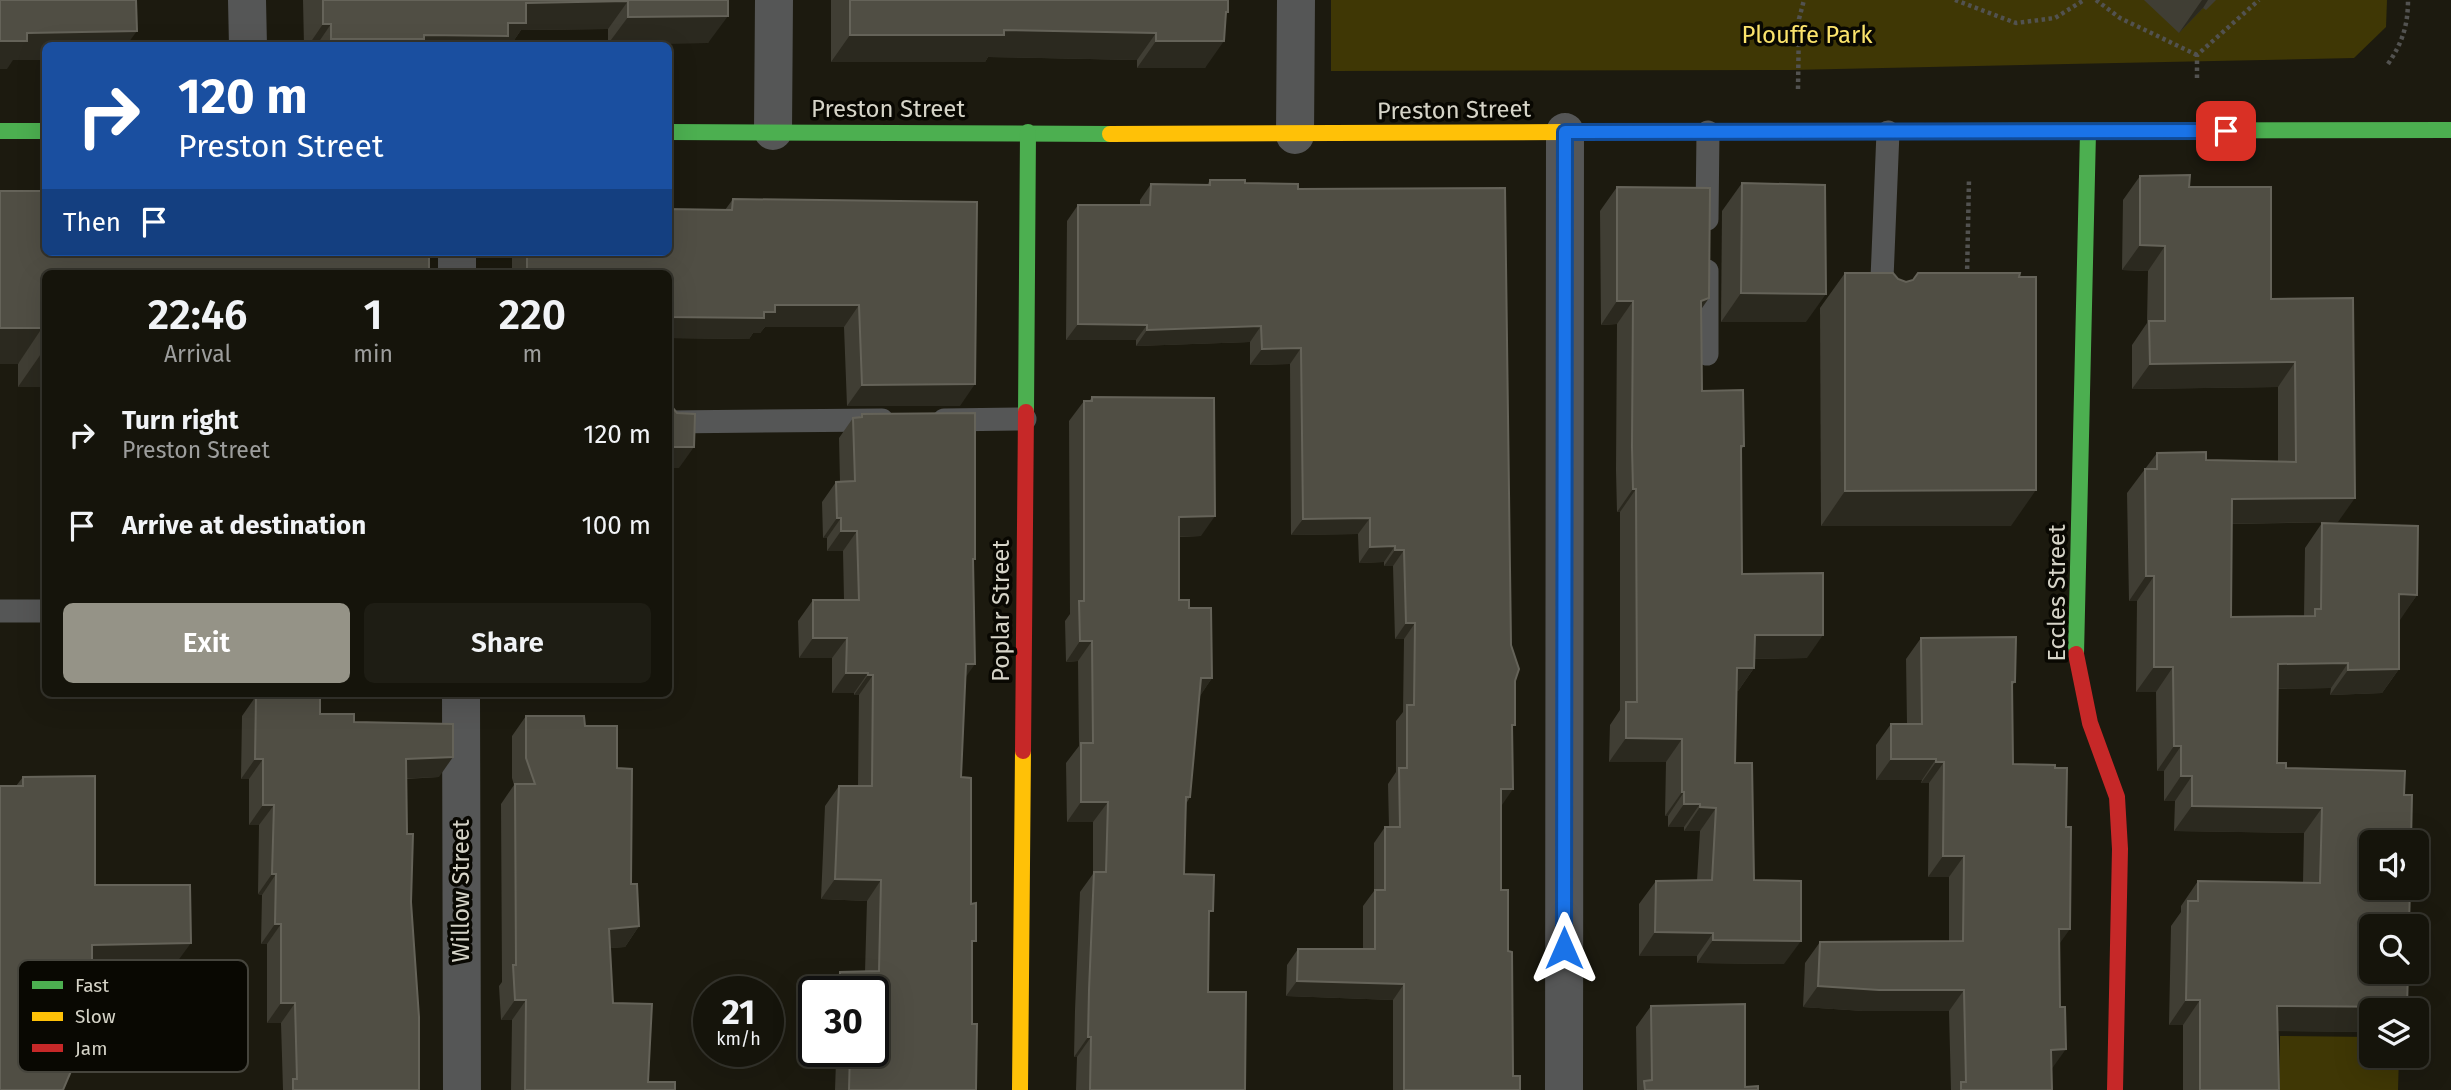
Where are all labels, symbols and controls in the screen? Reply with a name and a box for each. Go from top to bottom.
park label: Plouffe Park [1741,21,1873,49]
text: 120 m [178,67,308,126]
icon: right [63,70,154,161]
street label: Preston Street [811,95,965,123]
street label: Preston Street [1377,95,1532,125]
pin [2196,101,2256,161]
icon: arrive [2207,112,2245,150]
text: Preston Street [178,127,384,165]
icon: arrive [135,203,173,241]
text: Then [63,207,121,238]
text: 22:46 [148,290,247,340]
text: 1 [364,290,383,340]
text: 220 [499,290,566,340]
text: Arrival [164,340,231,368]
text: min [353,340,393,368]
text: m [523,340,542,368]
text: Turn right [122,405,239,436]
icon: right [63,416,101,454]
text: 120 m [583,419,651,450]
text: Preston Street [122,436,270,464]
icon: arrive [63,507,101,545]
text: Arrive at destination [122,510,366,541]
text: 100 m [582,510,651,541]
street label: Eccles Street [2043,524,2071,662]
street label: Poplar Street [987,540,1015,682]
button: Exit [63,603,350,683]
button: Share [364,603,651,683]
street label: Willow Street [447,819,475,963]
map controls [2359,830,2429,1068]
button: sound [2359,830,2429,900]
position arrow [1527,911,1601,985]
button: search [2359,914,2429,984]
legend [18,960,248,1072]
text: Fast [75,974,109,997]
speed limit sign: 30 [798,976,889,1067]
text: 21 [722,991,755,1033]
button: layers [2359,998,2429,1068]
text: Slow [75,1005,116,1028]
text: km/h [716,1028,761,1050]
text: Jam [75,1037,107,1060]

